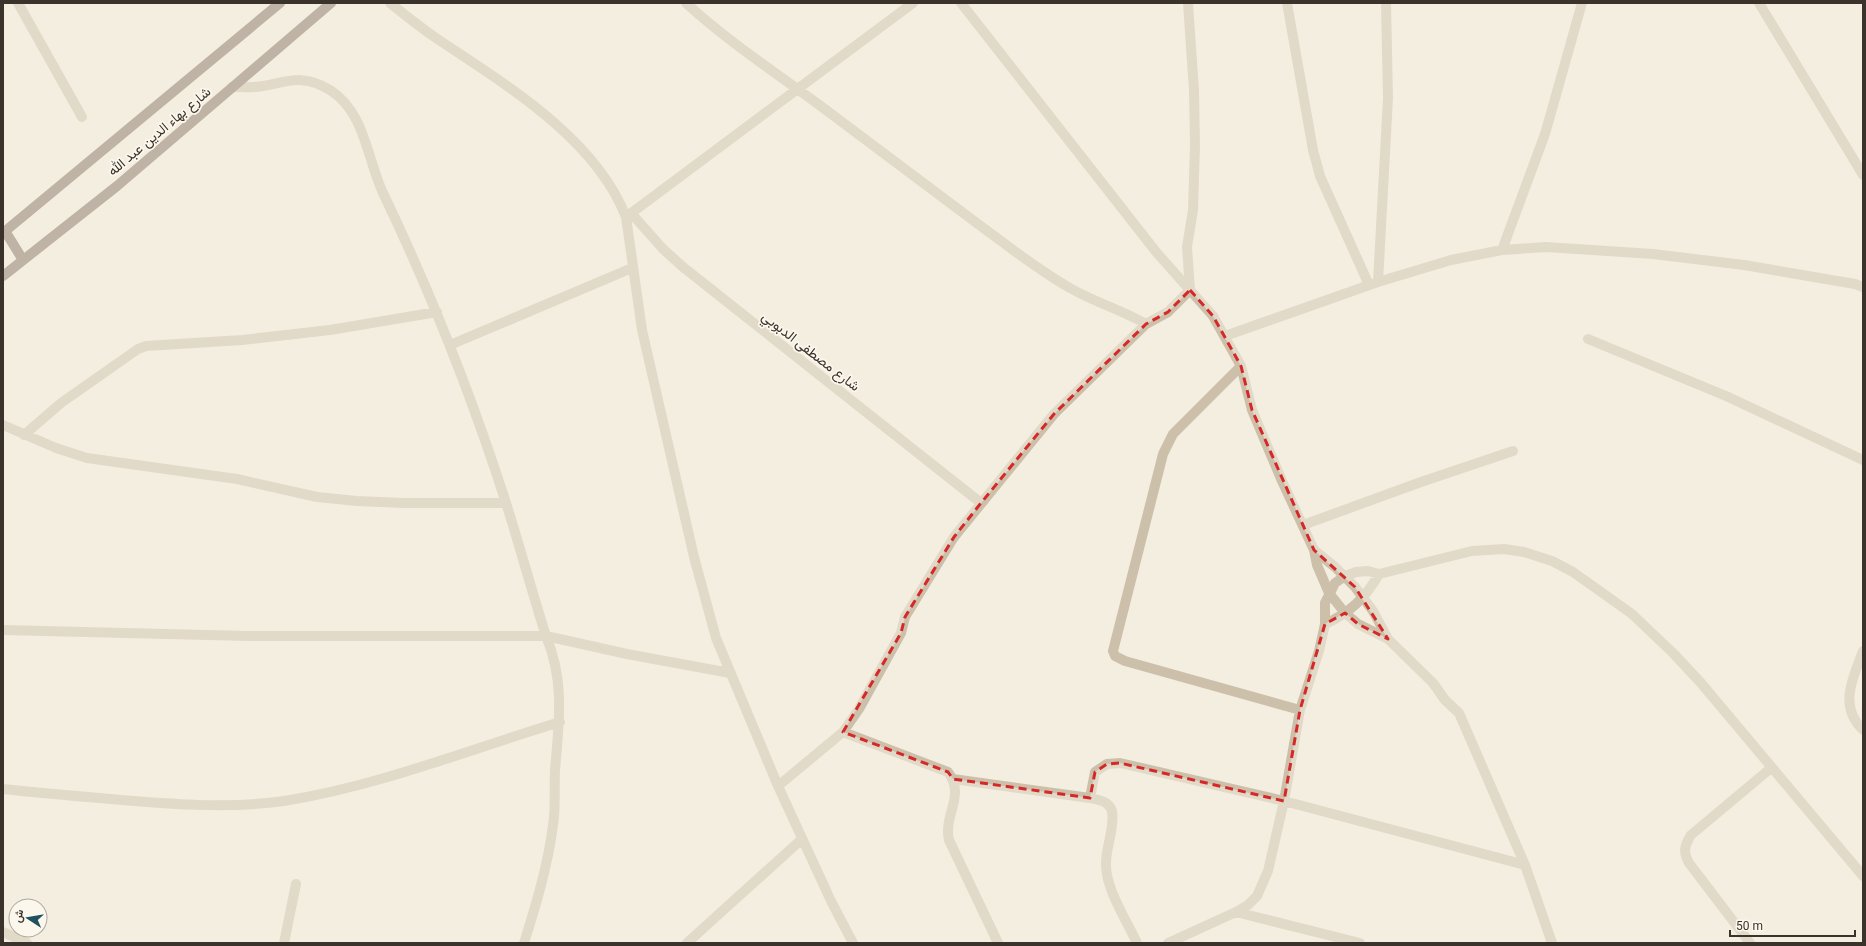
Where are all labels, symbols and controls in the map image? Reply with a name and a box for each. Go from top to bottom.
street label: شارع بهاء الدين عبد الله [104,83,216,181]
street label: شارع مصطفى الدبوبي [756,308,863,397]
north arrow [8,898,48,938]
text: ش [11,908,26,924]
scale bar [1730,912,1855,938]
text: 50 m [1736,919,1763,933]

